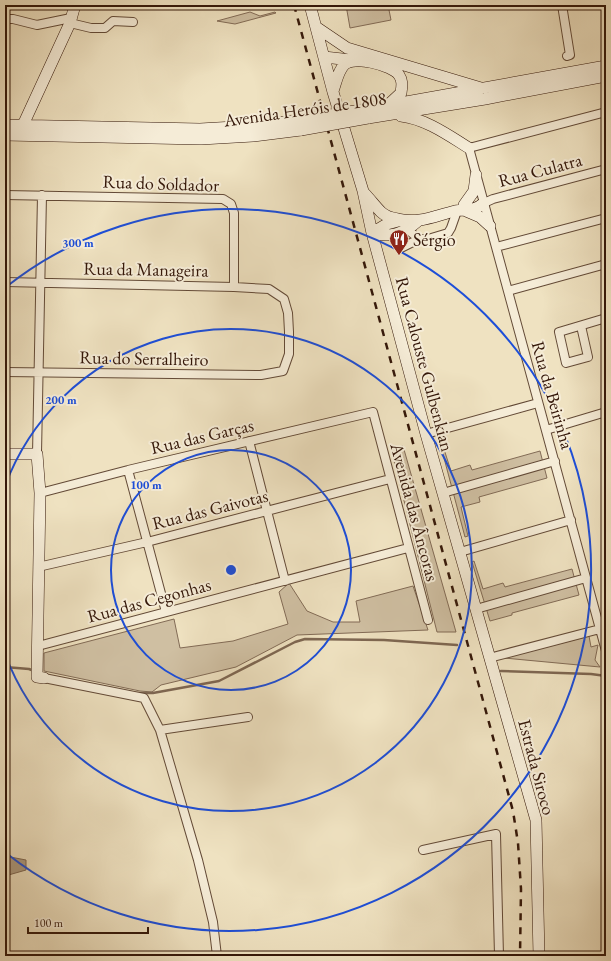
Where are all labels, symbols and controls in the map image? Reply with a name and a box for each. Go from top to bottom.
street label: Avenida Heróis de 1808 [221,86,388,132]
street label: Rua Culatra [496,148,585,192]
street label: Rua do Soldador [102,169,220,197]
restaurant icon: Sérgio [388,228,410,256]
place label: Sérgio [413,228,456,251]
text: 300 m [62,235,94,251]
street label: Rua da Manageira [83,256,210,282]
street label: Rua Calouste Gulbenkian [391,274,460,454]
street label: Rua da Beirinha [527,338,580,452]
street label: Rua do Serralheiro [79,345,209,371]
text: 200 m [45,392,77,408]
street label: Rua das Garças [148,413,256,459]
street label: Avenida das Âncoras [385,439,445,584]
text: 100 m [130,477,162,493]
street label: Rua das Gaivotas [150,483,270,534]
centre of rings [224,563,238,577]
street label: Rua das Cegonhas [85,572,214,628]
street label: Estrada Siroco [513,717,561,818]
scale bar [28,909,148,935]
text: 100 m [34,915,64,931]

